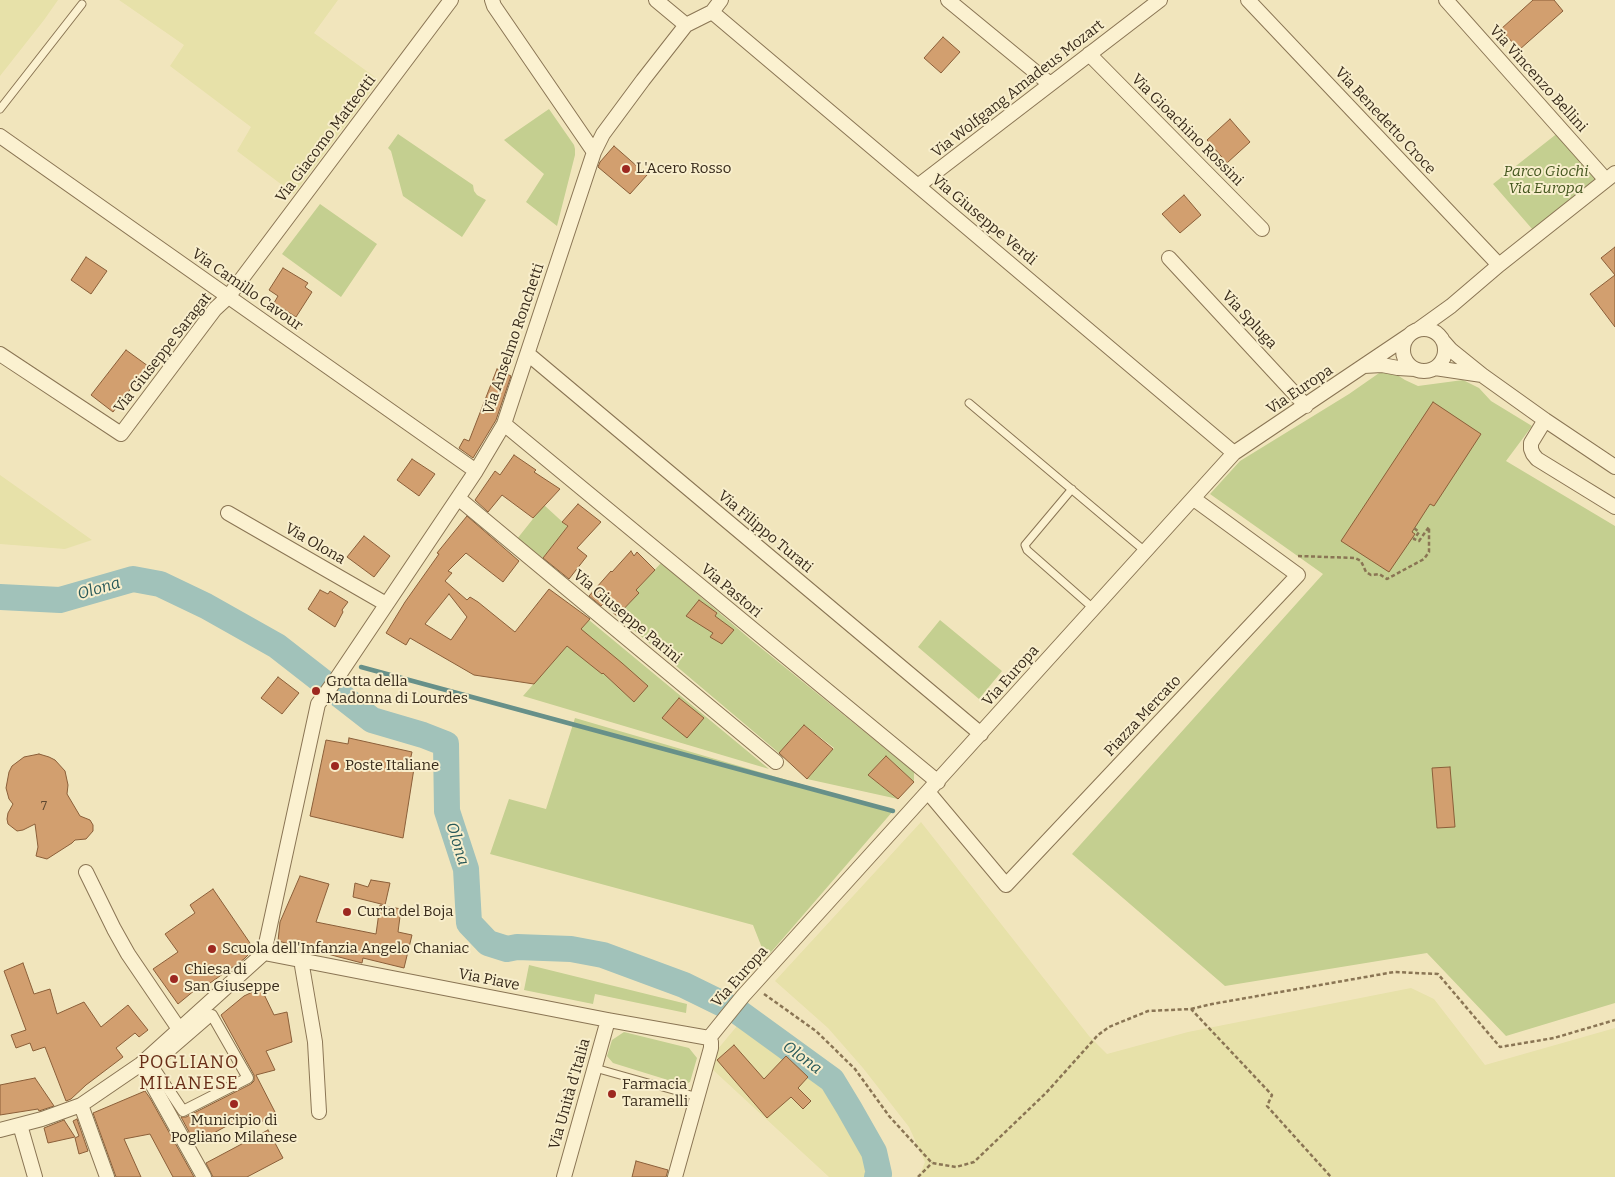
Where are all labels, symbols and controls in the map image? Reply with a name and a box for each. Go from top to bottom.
street label: Via Wolfgang Amadeus Mozart [928,16,1108,162]
street label: Via Vincenzo Bellini [1485,22,1591,136]
street label: Via Benedetto Croce [1331,64,1439,178]
street label: Via Gioachino Rossini [1127,70,1247,190]
street label: Via Giacomo Matteotti [272,72,380,206]
place label: L'Acero Rosso [636,160,731,178]
marker: L'Acero Rosso [620,163,632,175]
park label: Parco Giochi Via Europa [1504,163,1588,198]
street label: Via Giuseppe Verdi [928,171,1040,269]
street label: Via Camillo Cavour [188,245,306,335]
street label: Via Anselmo Ronchetti [480,261,548,417]
street label: Via Spluga [1218,287,1280,353]
street label: Via Giuseppe Saragat [110,289,216,417]
street label: Via Europa [1264,361,1336,419]
street label: Via Filippo Turati [714,487,816,577]
street label: Via Olona [282,519,348,569]
street label: Via Pastori [697,560,765,622]
street label: Via Giuseppe Parini [569,566,685,668]
water label: Olona [75,574,123,604]
street label: Via Europa [979,642,1043,710]
street label: Piazza Mercato [1101,672,1185,760]
place label: Grotta della Madonna di Lourdes [326,673,468,708]
marker: Grotta della Madonna di Lourdes [310,685,322,697]
place label: Poste Italiane [345,757,439,775]
marker: Poste Italiane [329,760,341,772]
house number: 7 [41,800,47,814]
water label: Olona [441,820,473,868]
place label: Curta del Boja [357,903,453,921]
marker: Curta del Boja [341,906,353,918]
place label: Scuola dell'Infanzia Angelo Chaniac [222,940,469,958]
marker: Scuola dell'Infanzia Angelo Chaniac [206,943,218,955]
street label: Via Europa [708,943,772,1011]
place label: Chiesa di San Giuseppe [184,961,280,996]
street label: Via Piave [457,965,521,995]
marker: Chiesa di San Giuseppe [168,973,180,985]
street label: Via Unità d'Italia [546,1036,594,1152]
water label: Olona [779,1037,825,1079]
district label: POGLIANO MILANESE [138,1052,240,1094]
place label: Farmacia Taramelli [622,1076,688,1111]
marker: Farmacia Taramelli [606,1088,618,1100]
marker: Municipio di Pogliano Milanese [228,1098,240,1110]
place label: Municipio di Pogliano Milanese [171,1112,297,1147]

